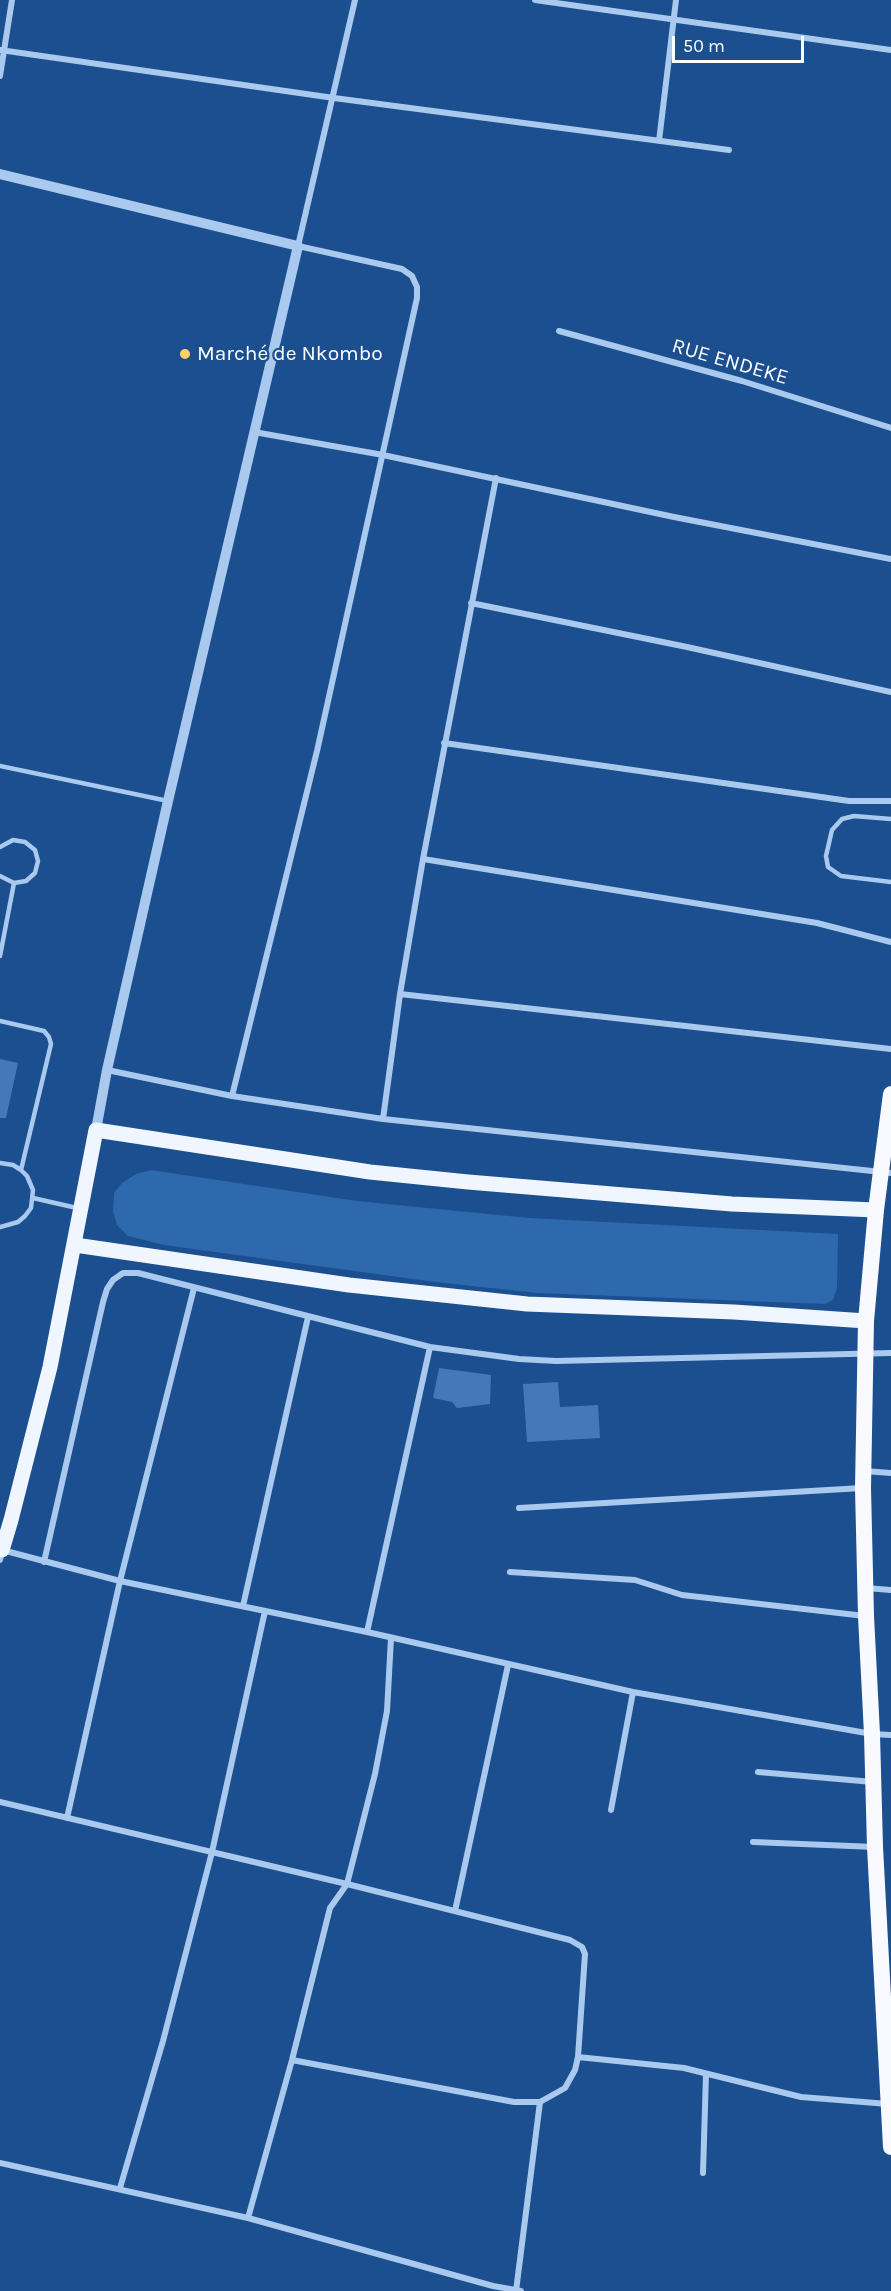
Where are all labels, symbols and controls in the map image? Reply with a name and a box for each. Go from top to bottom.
scale bar [675,24,807,62]
text: 50 m [683,35,725,57]
street label: RUE ENDEKE [669,333,791,391]
place label: Marché de Nkombo [197,341,383,367]
marker: Marché de Nkombo [178,347,192,361]

